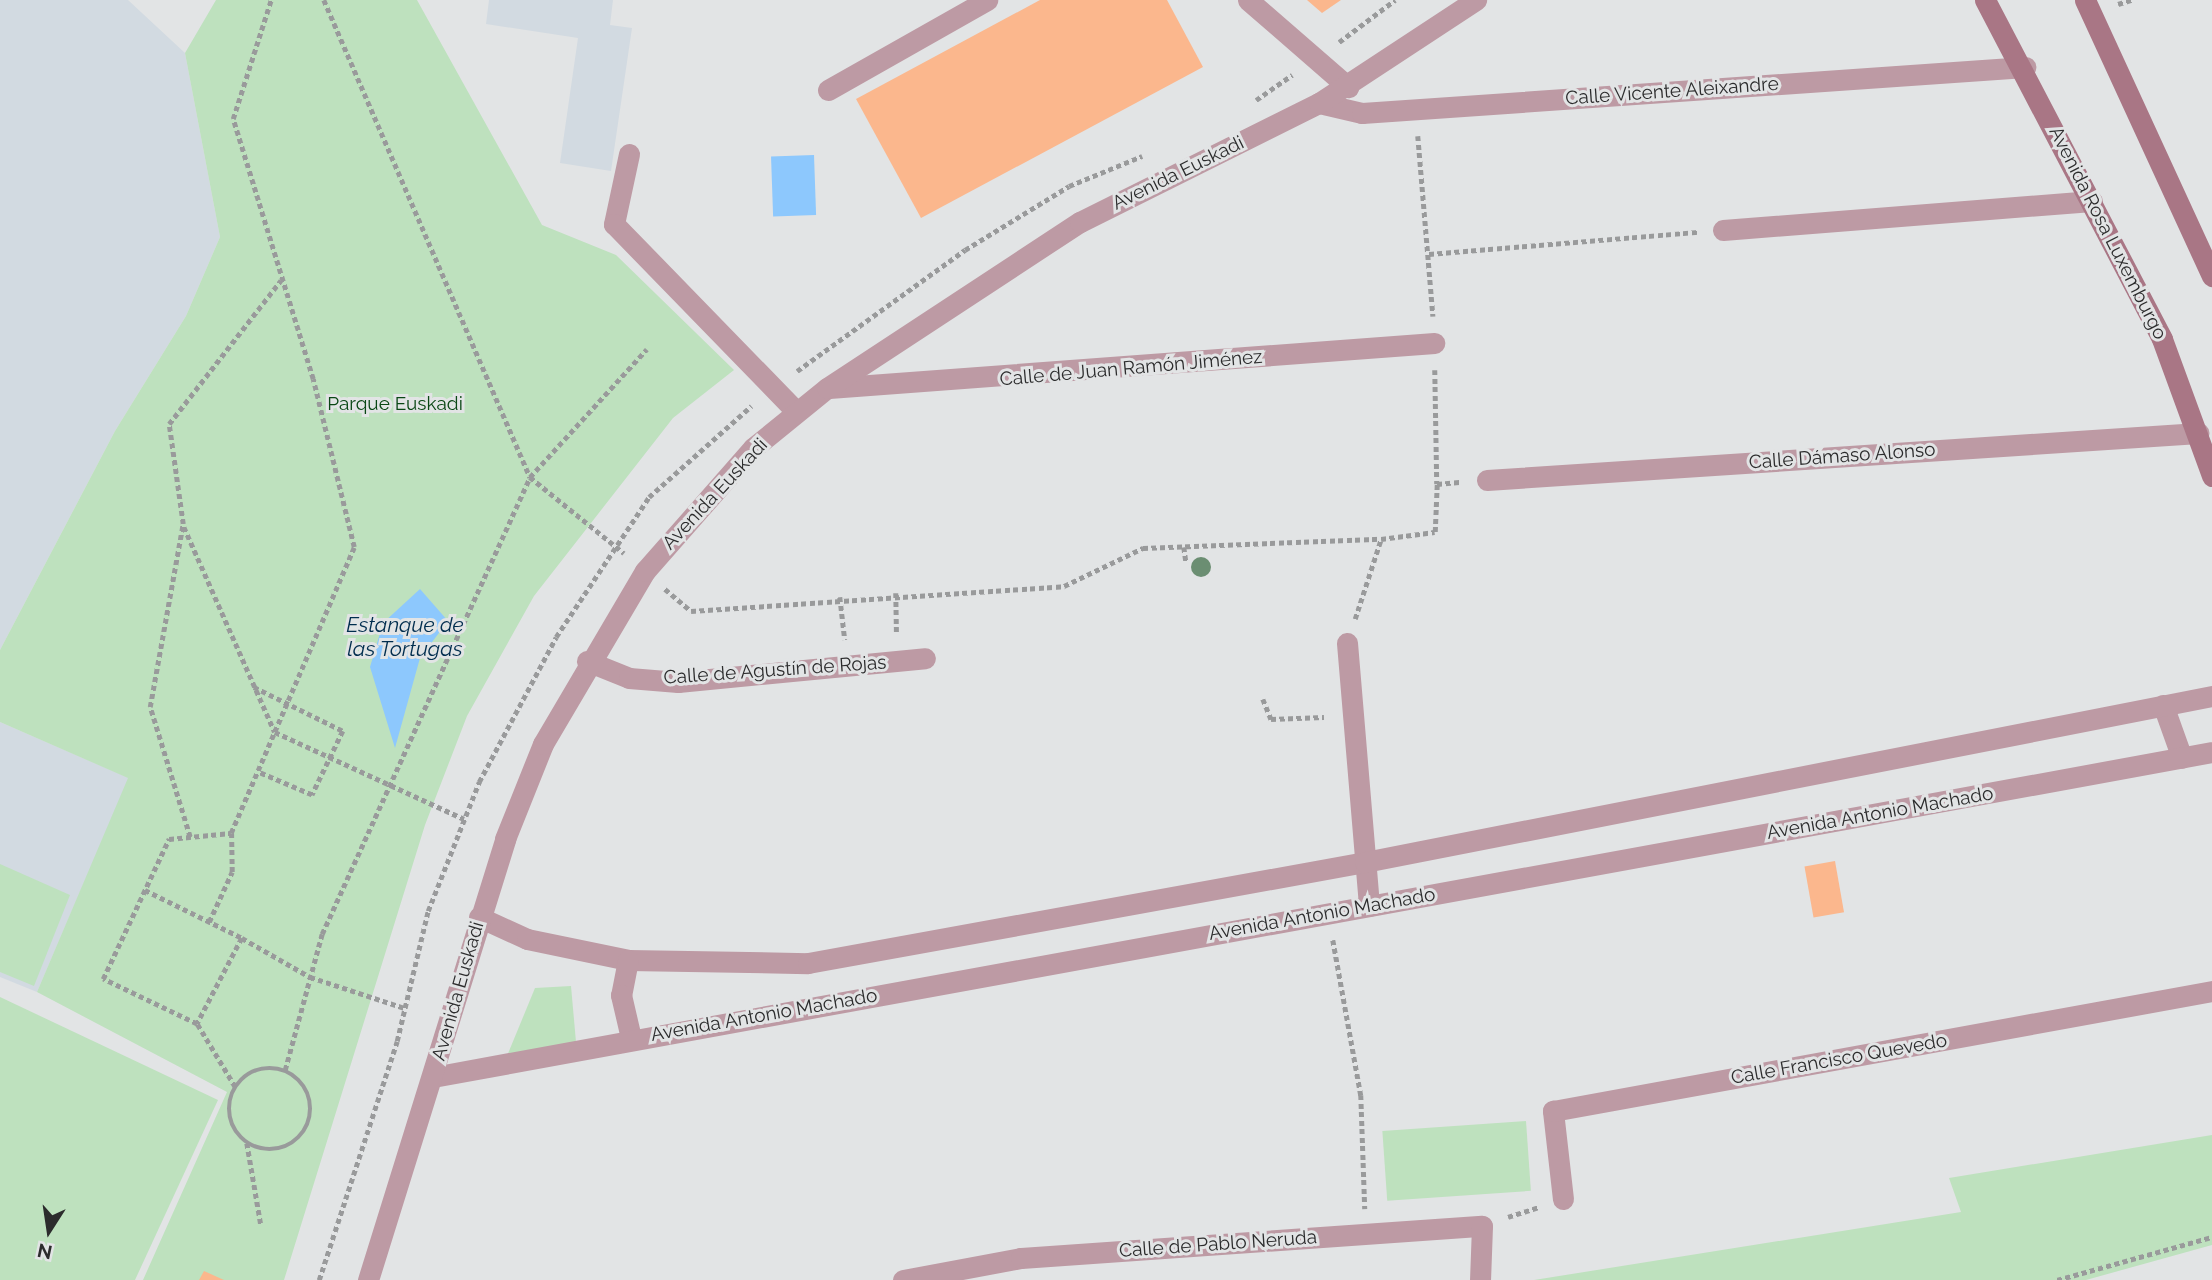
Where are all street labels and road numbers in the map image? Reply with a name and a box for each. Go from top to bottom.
street label: Calle Vicente Aleixandre [1564,72,1780,110]
street label: Avenida Rosa Luxemburgo [2044,123,2172,343]
street label: Avenida Euskadi [1108,131,1248,215]
street label: Calle de Juan Ramón Jiménez [998,345,1264,391]
street label: Avenida Euskadi [658,434,772,554]
street label: Calle Dámaso Alonso [1748,438,1936,474]
street label: Calle de Agustín de Rojas [663,651,887,689]
street label: Avenida Antonio Machado [1765,782,1995,844]
street label: Avenida Antonio Machado [1207,883,1437,945]
street label: Avenida Euskadi [427,919,489,1063]
street label: Avenida Antonio Machado [649,984,879,1046]
street label: Calle Francisco Quevedo [1729,1029,1949,1089]
street label: Calle de Pablo Neruda [1118,1226,1318,1262]

